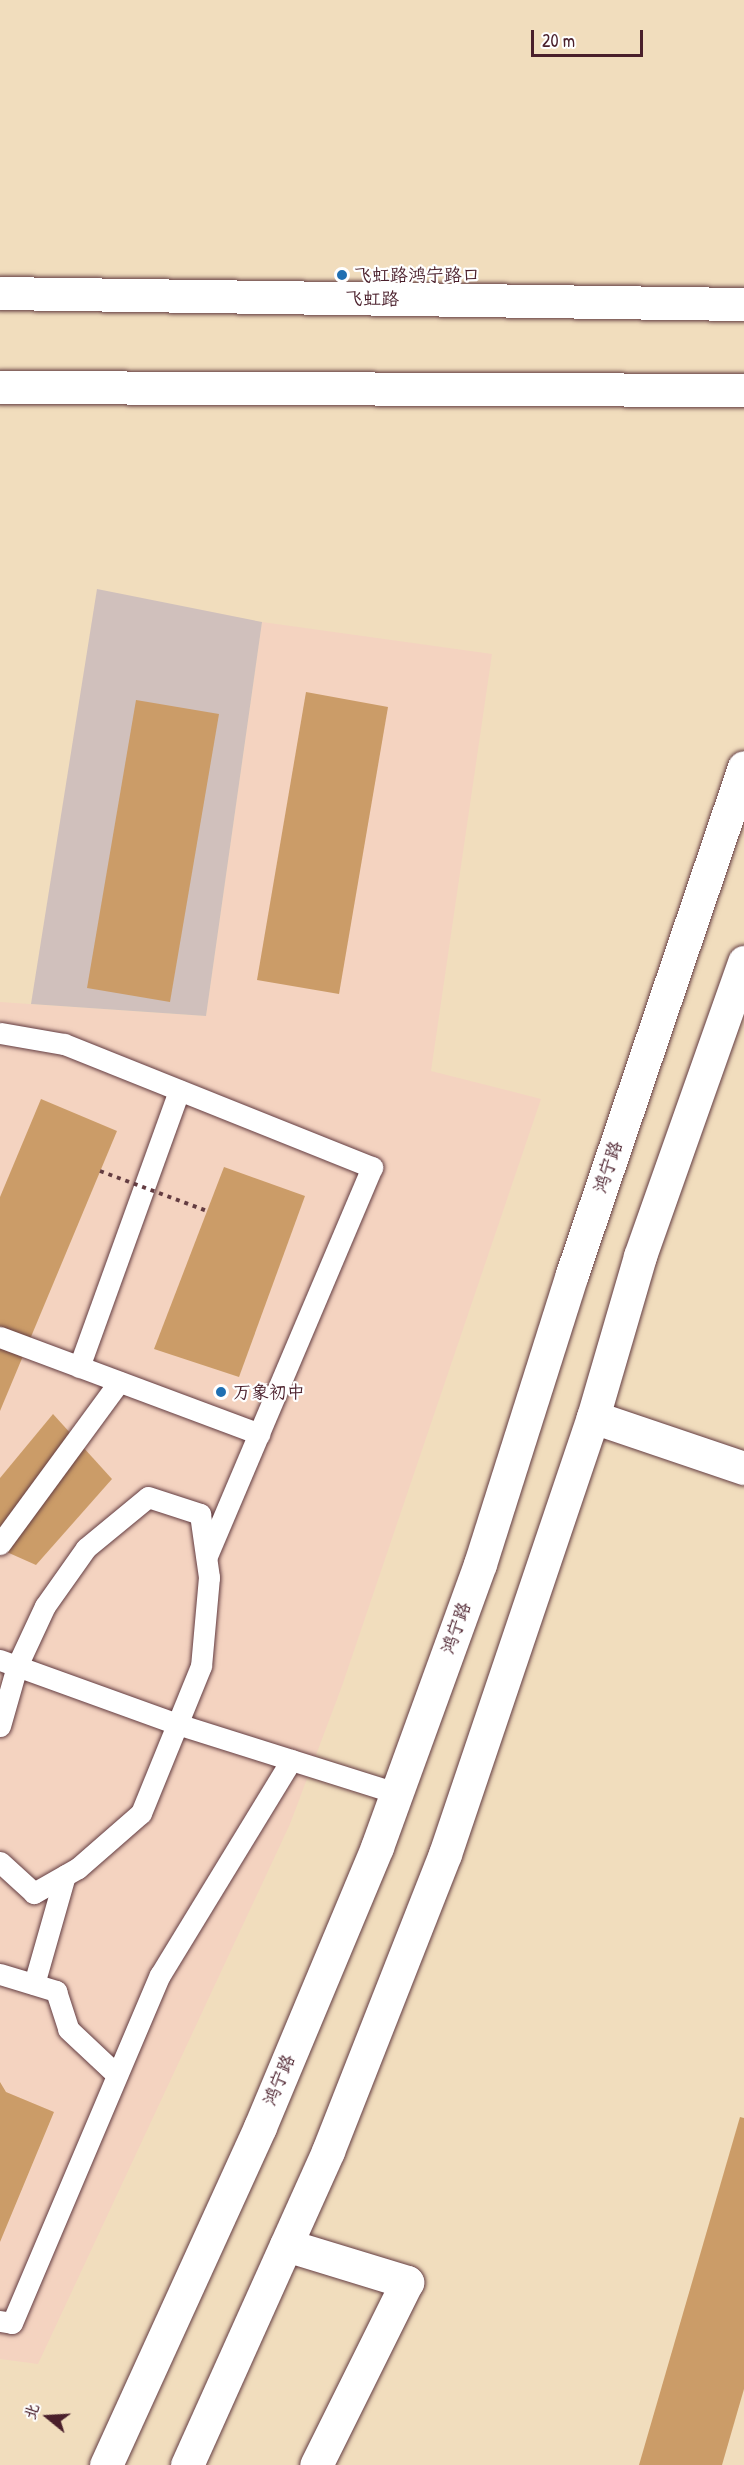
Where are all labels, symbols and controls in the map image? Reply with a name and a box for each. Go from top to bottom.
scale bar [534,18,646,56]
text: 20 m [542,28,575,53]
place label: 飞虹路鸿宁路口 [354,264,480,286]
marker: 飞虹路鸿宁路口 [335,268,349,282]
street label: 飞虹路 [345,288,399,310]
street label: 鸿宁路 [589,1138,627,1196]
place label: 万象初中 [233,1381,305,1403]
marker: 万象初中 [214,1385,228,1399]
street label: 鸿宁路 [437,1599,475,1657]
street label: 鸿宁路 [259,2051,299,2109]
north arrow [18,2387,78,2447]
text: 北 [18,2400,44,2422]

